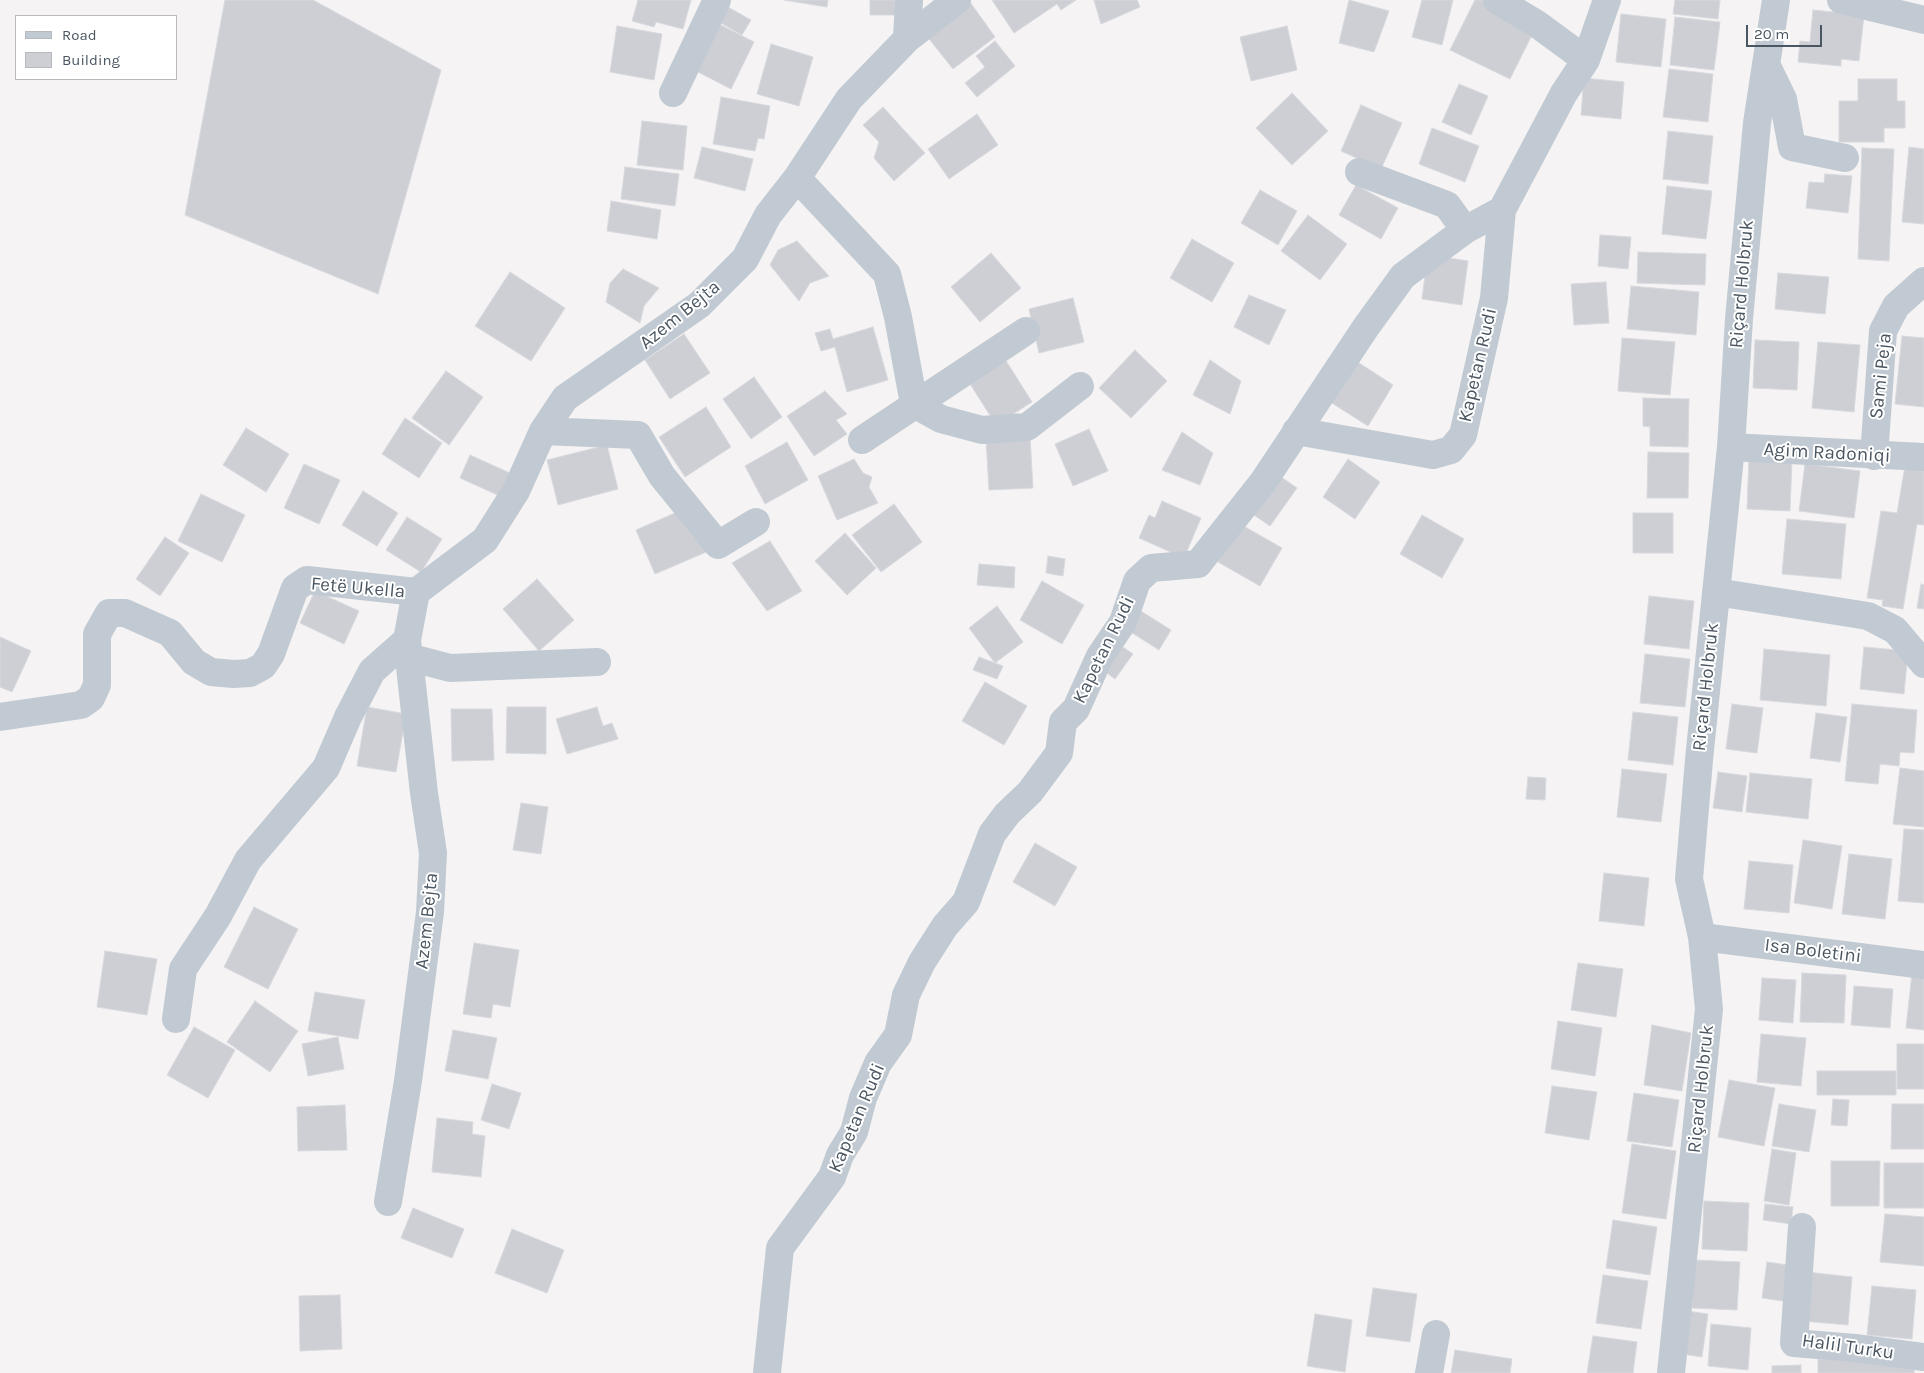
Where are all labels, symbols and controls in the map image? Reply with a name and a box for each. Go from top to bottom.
legend [15,15,178,80]
scale bar [1749,15,1825,47]
text: 20 m [1754,25,1789,43]
text: Road [62,26,97,44]
text: Building [62,51,120,69]
street label: Riçard Holbruk [1725,219,1759,349]
street label: Azem Bejta [635,276,725,354]
street label: Kapetan Rudi [1454,306,1502,424]
street label: Sami Peja [1865,332,1897,420]
street label: Agim Radoniqi [1763,438,1891,468]
street label: Fetë Ukella [310,573,406,603]
street label: Kapetan Rudi [1068,593,1140,707]
street label: Riçard Holbruk [1688,622,1724,752]
street label: Azem Bejta [411,872,443,970]
street label: Isa Boletini [1763,934,1863,968]
street label: Riçard Holbruk [1683,1024,1719,1154]
street label: Kapetan Rudi [824,1060,890,1176]
street label: Halil Turku [1800,1329,1896,1365]

